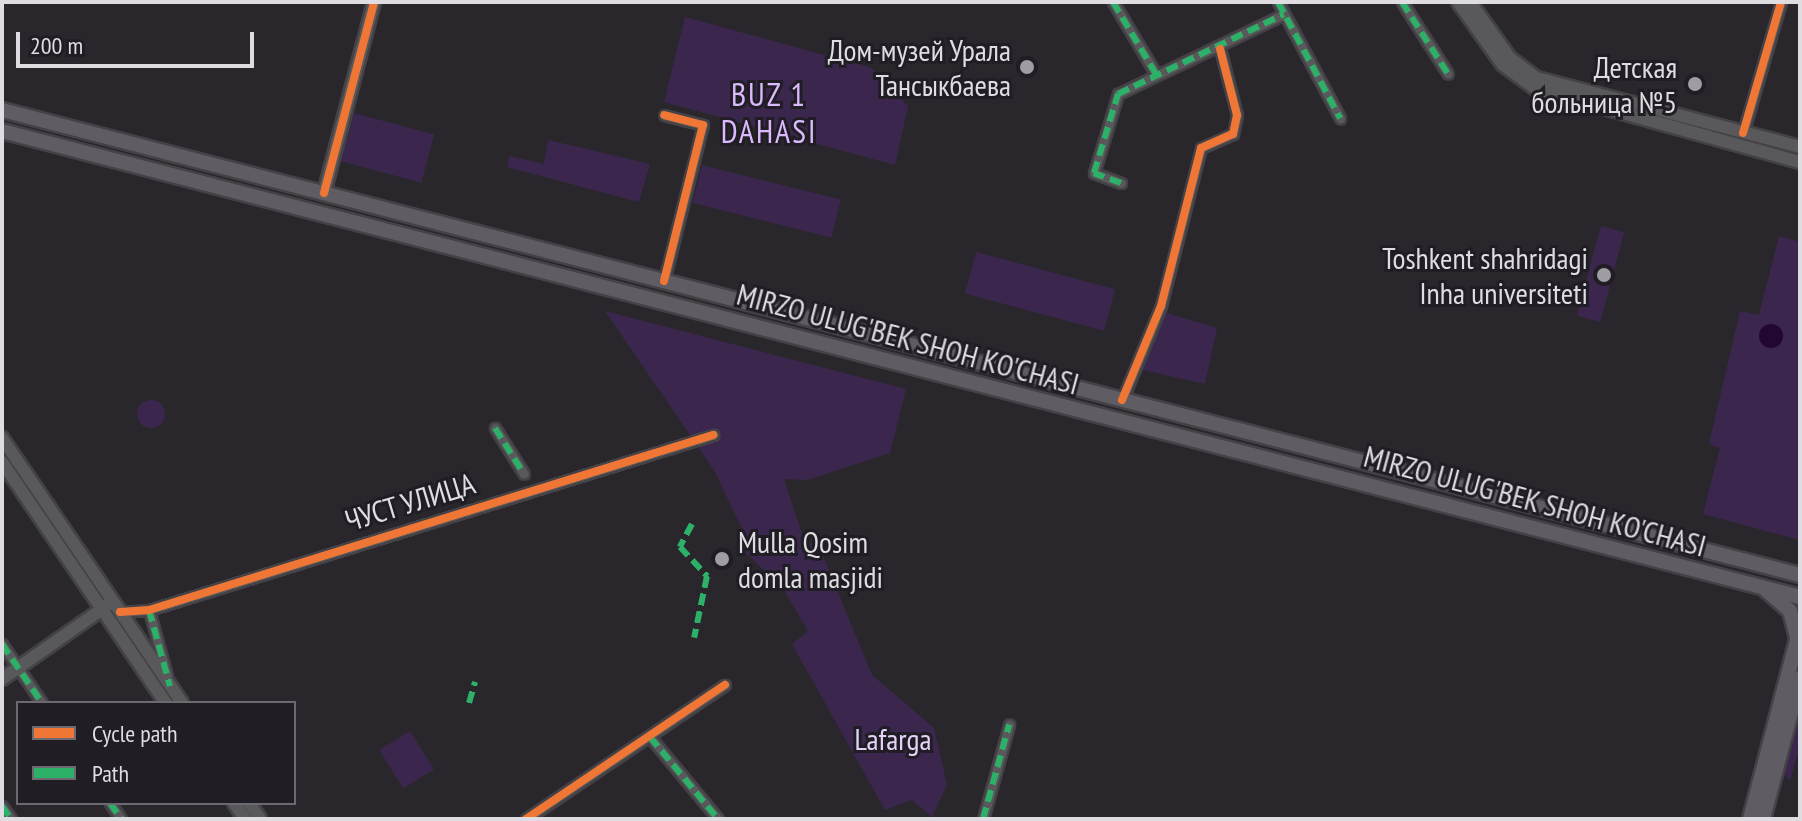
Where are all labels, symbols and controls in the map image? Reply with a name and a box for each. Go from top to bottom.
scale bar [20,16,258,66]
text: 200 m [30,30,83,61]
place label: Дом-музей Урала Тансыкбаева [827,32,1011,102]
place label: Детская больница №5 [1532,49,1677,120]
marker: Дом-музей Урала Тансыкбаева [1018,58,1036,76]
marker: Детская больница №5 [1684,73,1706,95]
district label: BUZ 1 DAHASI [721,76,817,151]
place label: Toshkent shahridagi Inha universiteti [1382,240,1588,310]
marker: Toshkent shahridagi Inha universiteti [1595,266,1613,284]
street label: MIRZO ULUG'BEK SHOH KO'CHASI [733,276,1083,402]
street label: MIRZO ULUG'BEK SHOH KO'CHASI [1360,438,1710,564]
street label: ЧУСТ УЛИЦА [340,465,480,539]
place label: Mulla Qosim domla masjidi [738,524,883,594]
marker: Mulla Qosim domla masjidi [713,550,731,568]
legend [16,701,296,805]
text: Cycle path [92,718,178,749]
park label: Lafarga [855,721,931,757]
text: Path [92,758,129,789]

